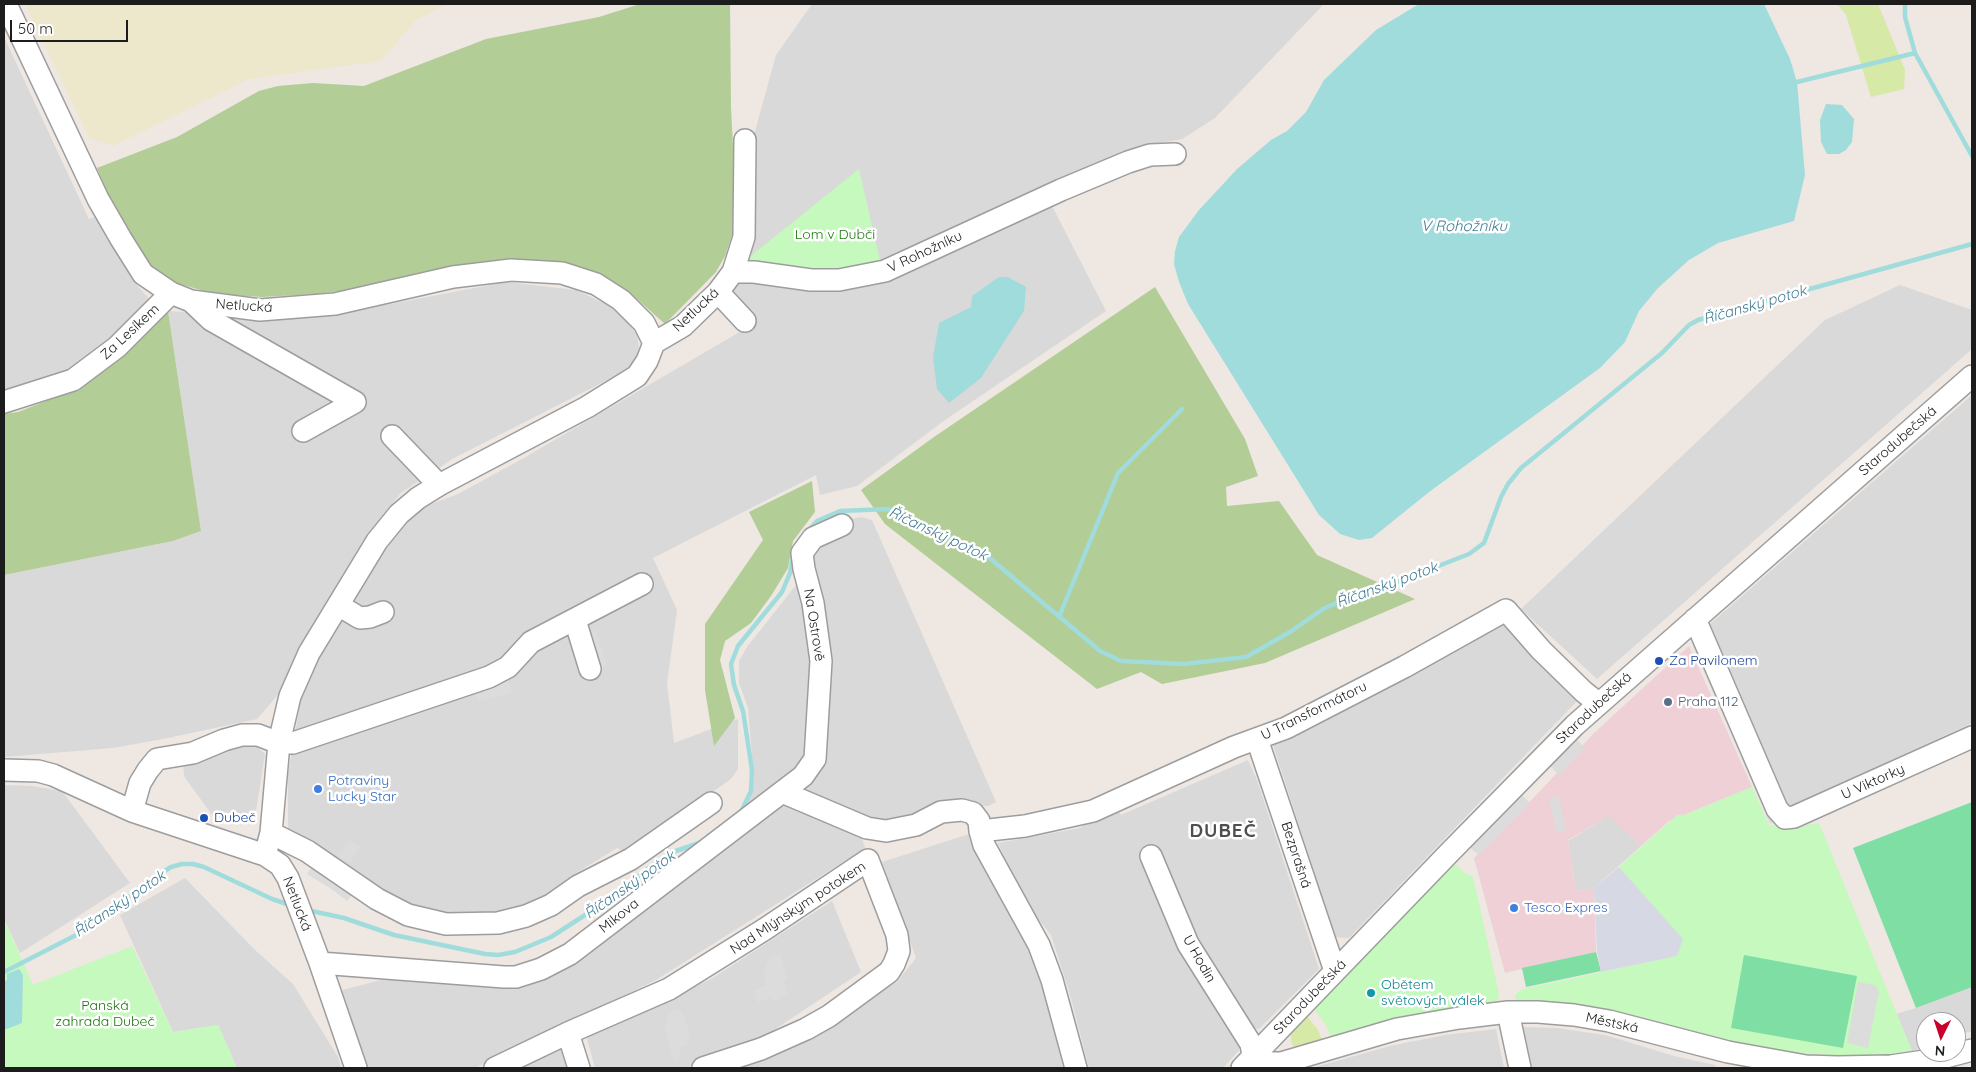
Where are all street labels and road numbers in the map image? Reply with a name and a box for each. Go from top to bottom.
street label: V Rohožníku [885,227,965,277]
street label: Netlucká [669,284,723,336]
street label: Netlucká [215,296,273,316]
street label: Za Lesíkem [97,301,163,363]
street label: Starodubečská [1856,403,1940,479]
street label: Na Ostrově [800,588,828,662]
street label: Starodubečská [1553,669,1635,747]
street label: U Transformátoru [1258,678,1370,744]
street label: U Viktorky [1839,761,1907,803]
street label: Bezprašná [1277,820,1315,890]
street label: Nad Mlýnským potokem [727,858,869,958]
street label: Netlucká [279,874,315,934]
street label: Mikova [596,895,642,937]
street label: U Hodin [1179,932,1219,986]
street label: Starodubečská [1270,956,1350,1038]
street label: Městská [1584,1009,1640,1037]

